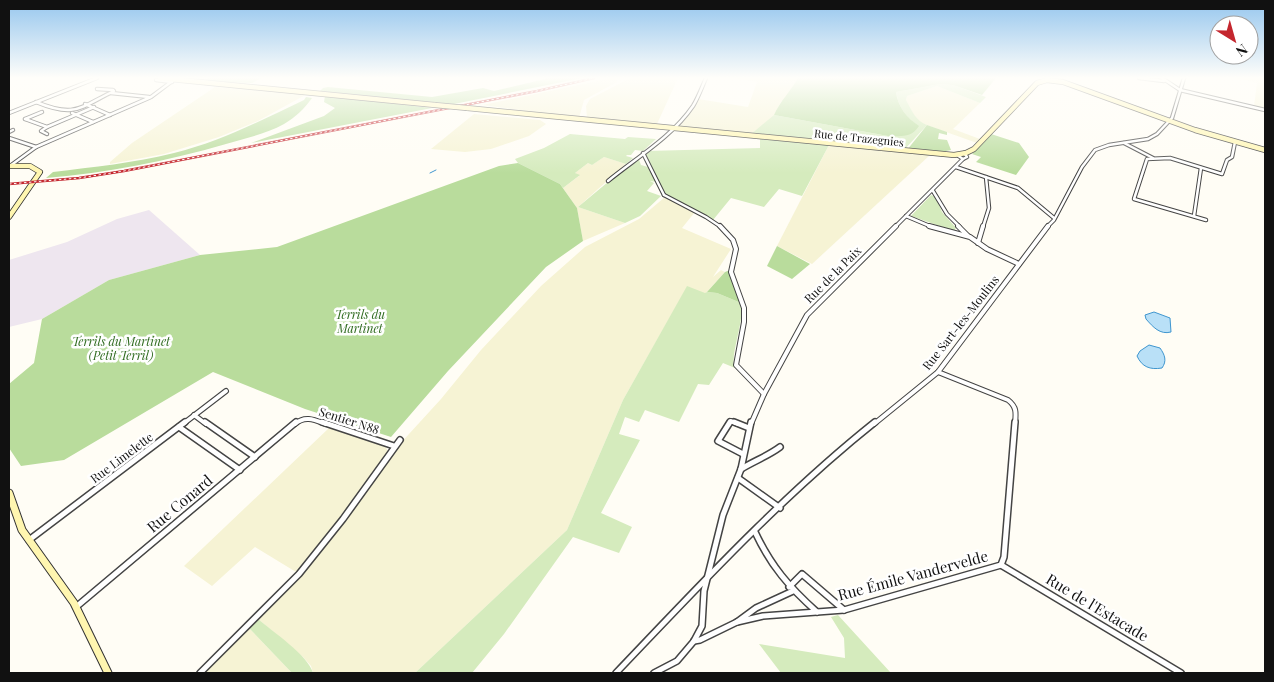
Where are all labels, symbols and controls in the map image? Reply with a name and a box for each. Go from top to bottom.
north arrow [1209,15,1259,65]
text: N [1232,40,1252,61]
street label: Rue de Trazegnies [813,125,905,150]
street label: Rue de la Paix [800,242,865,306]
street label: Rue Sart-les-Moulins [918,272,1002,373]
park label: Terrils du Martinet [335,306,385,336]
park label: Terrils du Martinet (Petit Terril) [72,333,171,363]
street label: Sentier N88 [317,403,382,437]
street label: Rue Limelette [87,428,156,486]
street label: Rue Conard [142,470,217,537]
street label: Rue Émile Vandervelde [835,545,990,605]
street label: Rue de l'Estacade [1043,569,1152,646]

